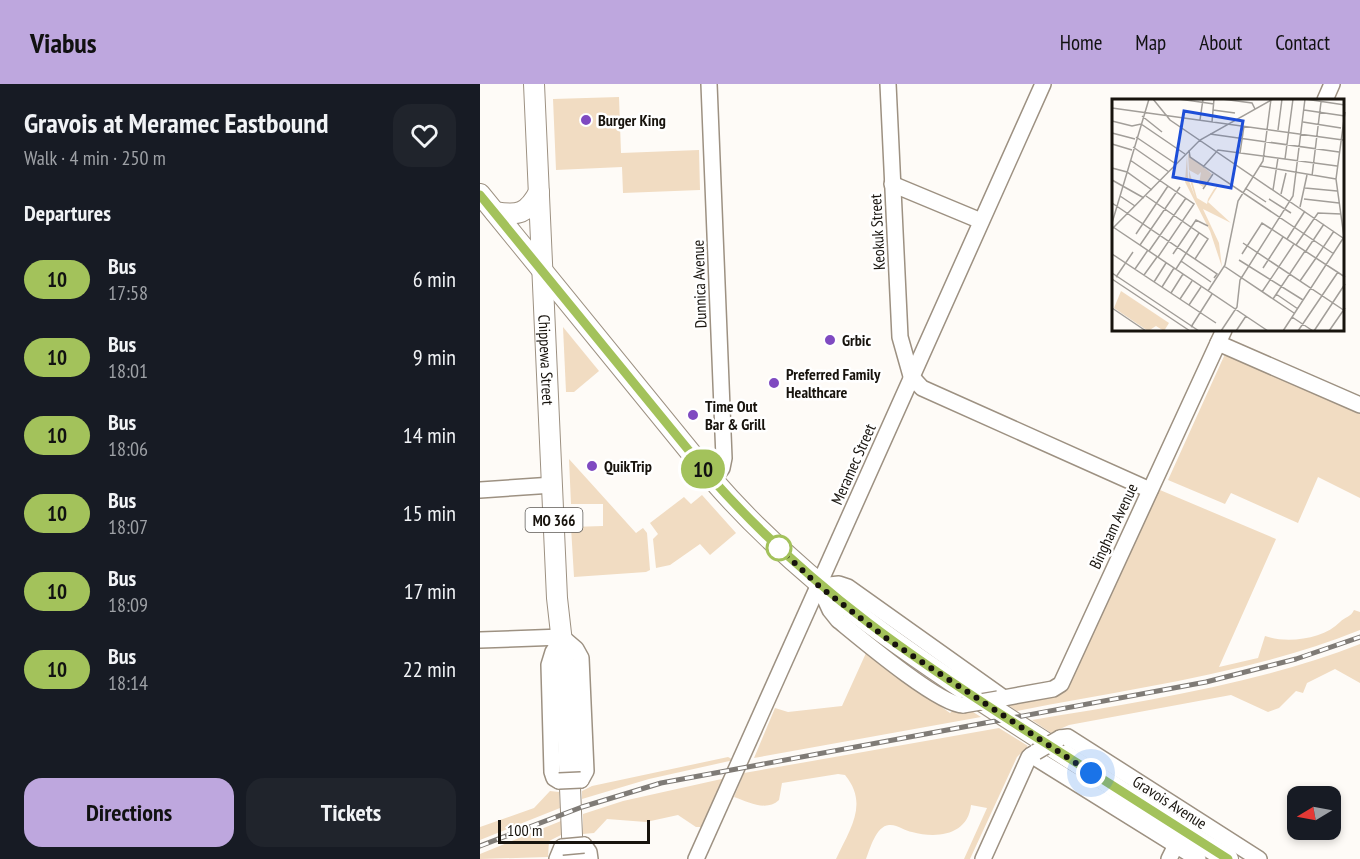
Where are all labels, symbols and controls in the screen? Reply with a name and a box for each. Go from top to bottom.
text: Viabus [30,24,97,61]
text: Home [1060,29,1102,56]
text: Map [1135,29,1166,56]
text: About [1199,29,1242,56]
text: Contact [1275,29,1330,56]
inset map [1112,99,1345,332]
text: Gravois at Meramec Eastbound [24,104,328,141]
button: heart [393,104,456,167]
place label: Burger King [598,110,666,130]
marker: Burger King [579,113,593,127]
text: Walk · 4 min · 250 m [24,145,166,171]
street label: Keokuk Street [865,193,889,271]
text: Departures [24,199,111,227]
street label: Dunnica Avenue [687,239,711,329]
text: Bus [108,252,136,280]
text: 6 min [413,265,456,293]
text: 10 [47,266,67,293]
text: 17:58 [108,280,148,306]
street label: Chippewa Street [534,314,558,406]
text: Bus [108,330,136,358]
place label: Grbic [842,330,871,350]
marker: Grbic [823,333,837,347]
text: 9 min [413,343,456,371]
text: 10 [47,344,67,371]
text: 18:01 [108,358,148,384]
place label: Preferred Family Healthcare [786,364,881,402]
marker: Preferred Family Healthcare [767,376,781,390]
place label: Time Out Bar & Grill [705,396,765,434]
text: Bus [108,408,136,436]
marker: Time Out Bar & Grill [686,408,700,422]
street label: Meramec Street [826,420,880,508]
text: 14 min [403,421,456,449]
text: 10 [47,422,67,449]
text: 18:06 [108,436,148,462]
line badge: 10 [676,450,730,488]
place label: QuikTrip [604,456,652,476]
text: 10 [693,456,713,483]
marker: QuikTrip [585,459,599,473]
street label: Bingham Avenue [1084,480,1142,572]
text: Bus [108,486,136,514]
text: 15 min [403,499,456,527]
text: 10 [47,500,67,527]
road number: MO 366 [526,508,583,532]
text: 18:07 [108,514,148,540]
unlabelled marker [766,535,792,561]
text: Bus [108,564,136,592]
text: 17 min [404,577,456,605]
text: 10 [47,578,67,605]
text: 18:09 [108,592,148,618]
text: Bus [108,642,136,670]
text: 22 min [403,655,456,683]
text: 10 [47,656,67,683]
text: 18:14 [108,670,148,696]
your location [1076,758,1106,788]
street label: Gravois Avenue [1129,771,1211,833]
button: Directions [24,778,234,847]
button: Tickets [246,778,456,847]
north arrow [1287,786,1341,840]
map controls [1287,786,1341,840]
scale bar [498,817,650,844]
text: 100 m [507,820,542,840]

